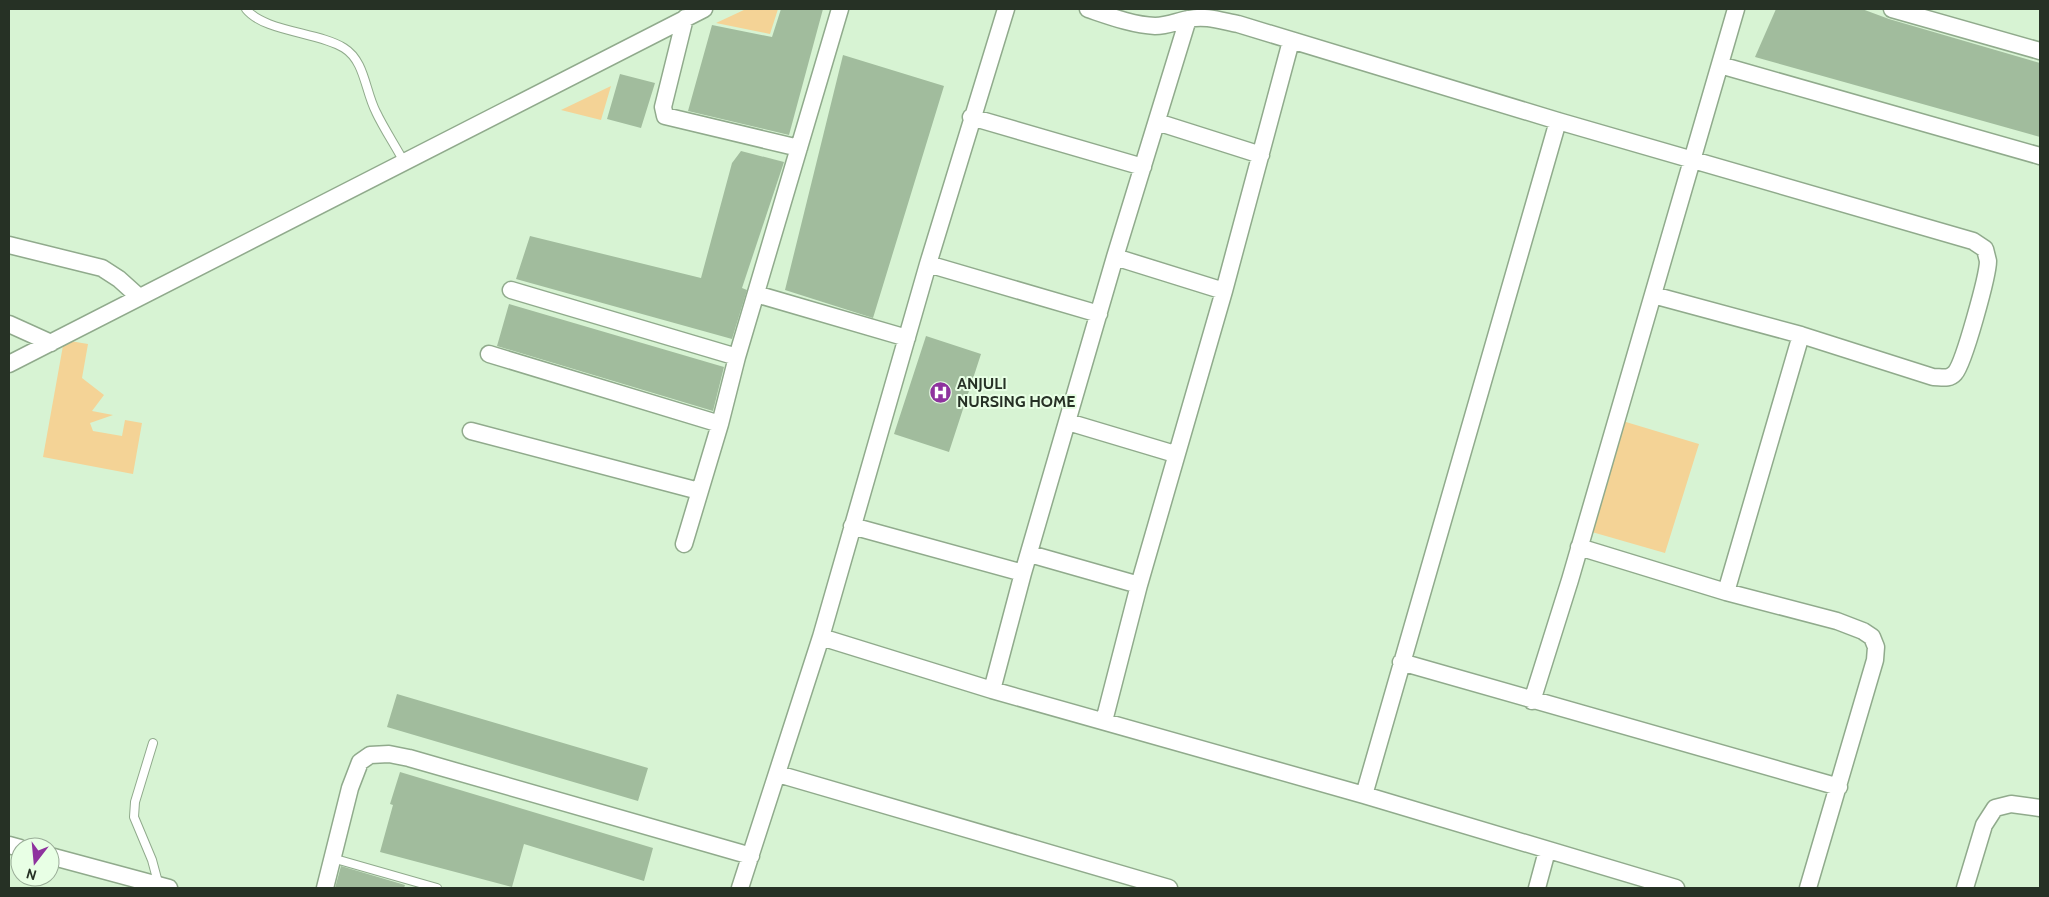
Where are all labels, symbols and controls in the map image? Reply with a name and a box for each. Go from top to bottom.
place label: ANJULI NURSING HOME [957,374,1075,411]
hospital icon: ANJULI NURSING HOME [929,380,953,404]
north arrow [10,837,60,887]
text: N [24,864,39,885]

